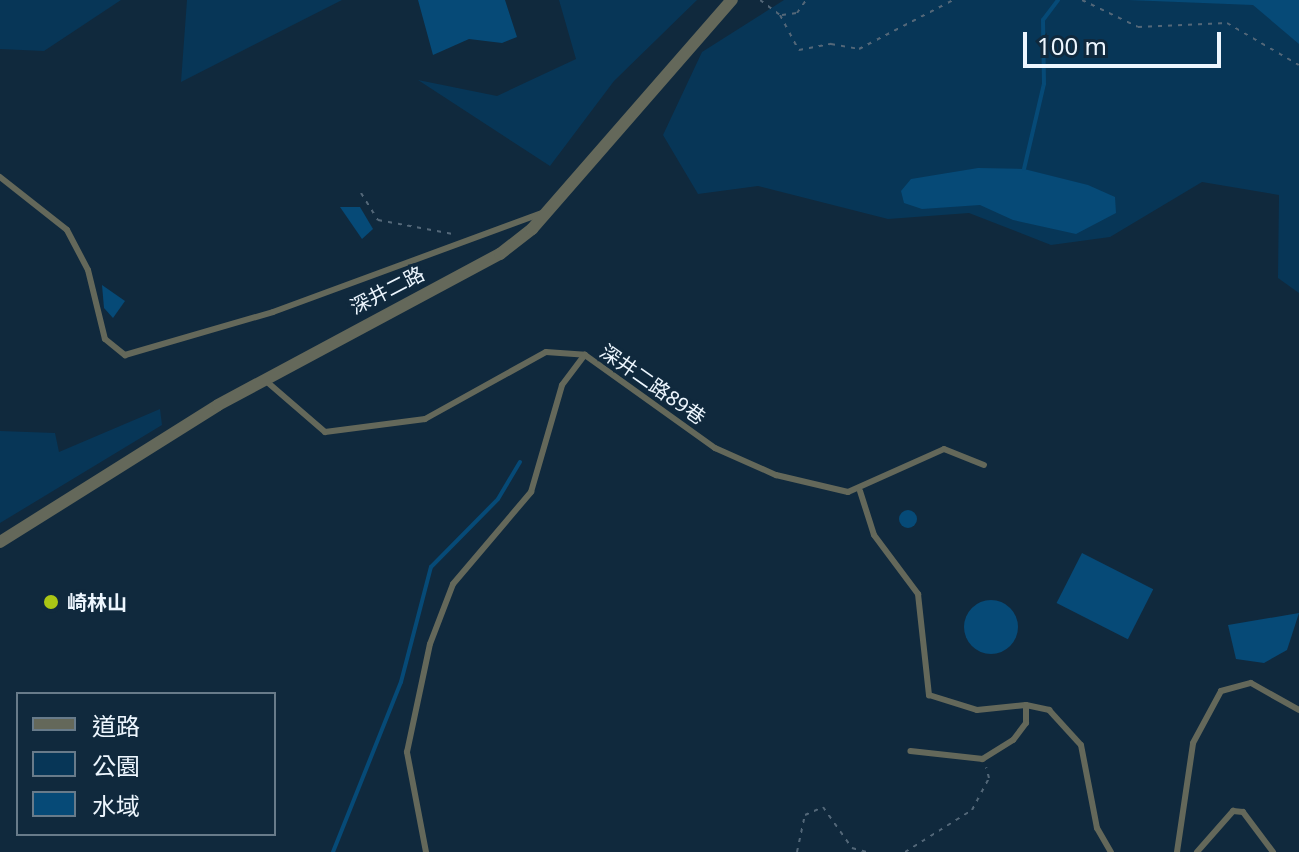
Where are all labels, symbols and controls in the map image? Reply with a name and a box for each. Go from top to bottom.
scale bar [1027,16,1225,66]
text: 100 m [1037,29,1107,62]
street label: 深井二路 [346,261,428,319]
street label: 深井二路89巷 [596,339,710,429]
place label: 崎林山 [67,590,127,614]
marker: 崎林山 [42,593,60,611]
legend [16,692,276,836]
text: 道路 [92,709,140,742]
text: 公園 [92,749,140,782]
text: 水域 [92,789,140,822]

